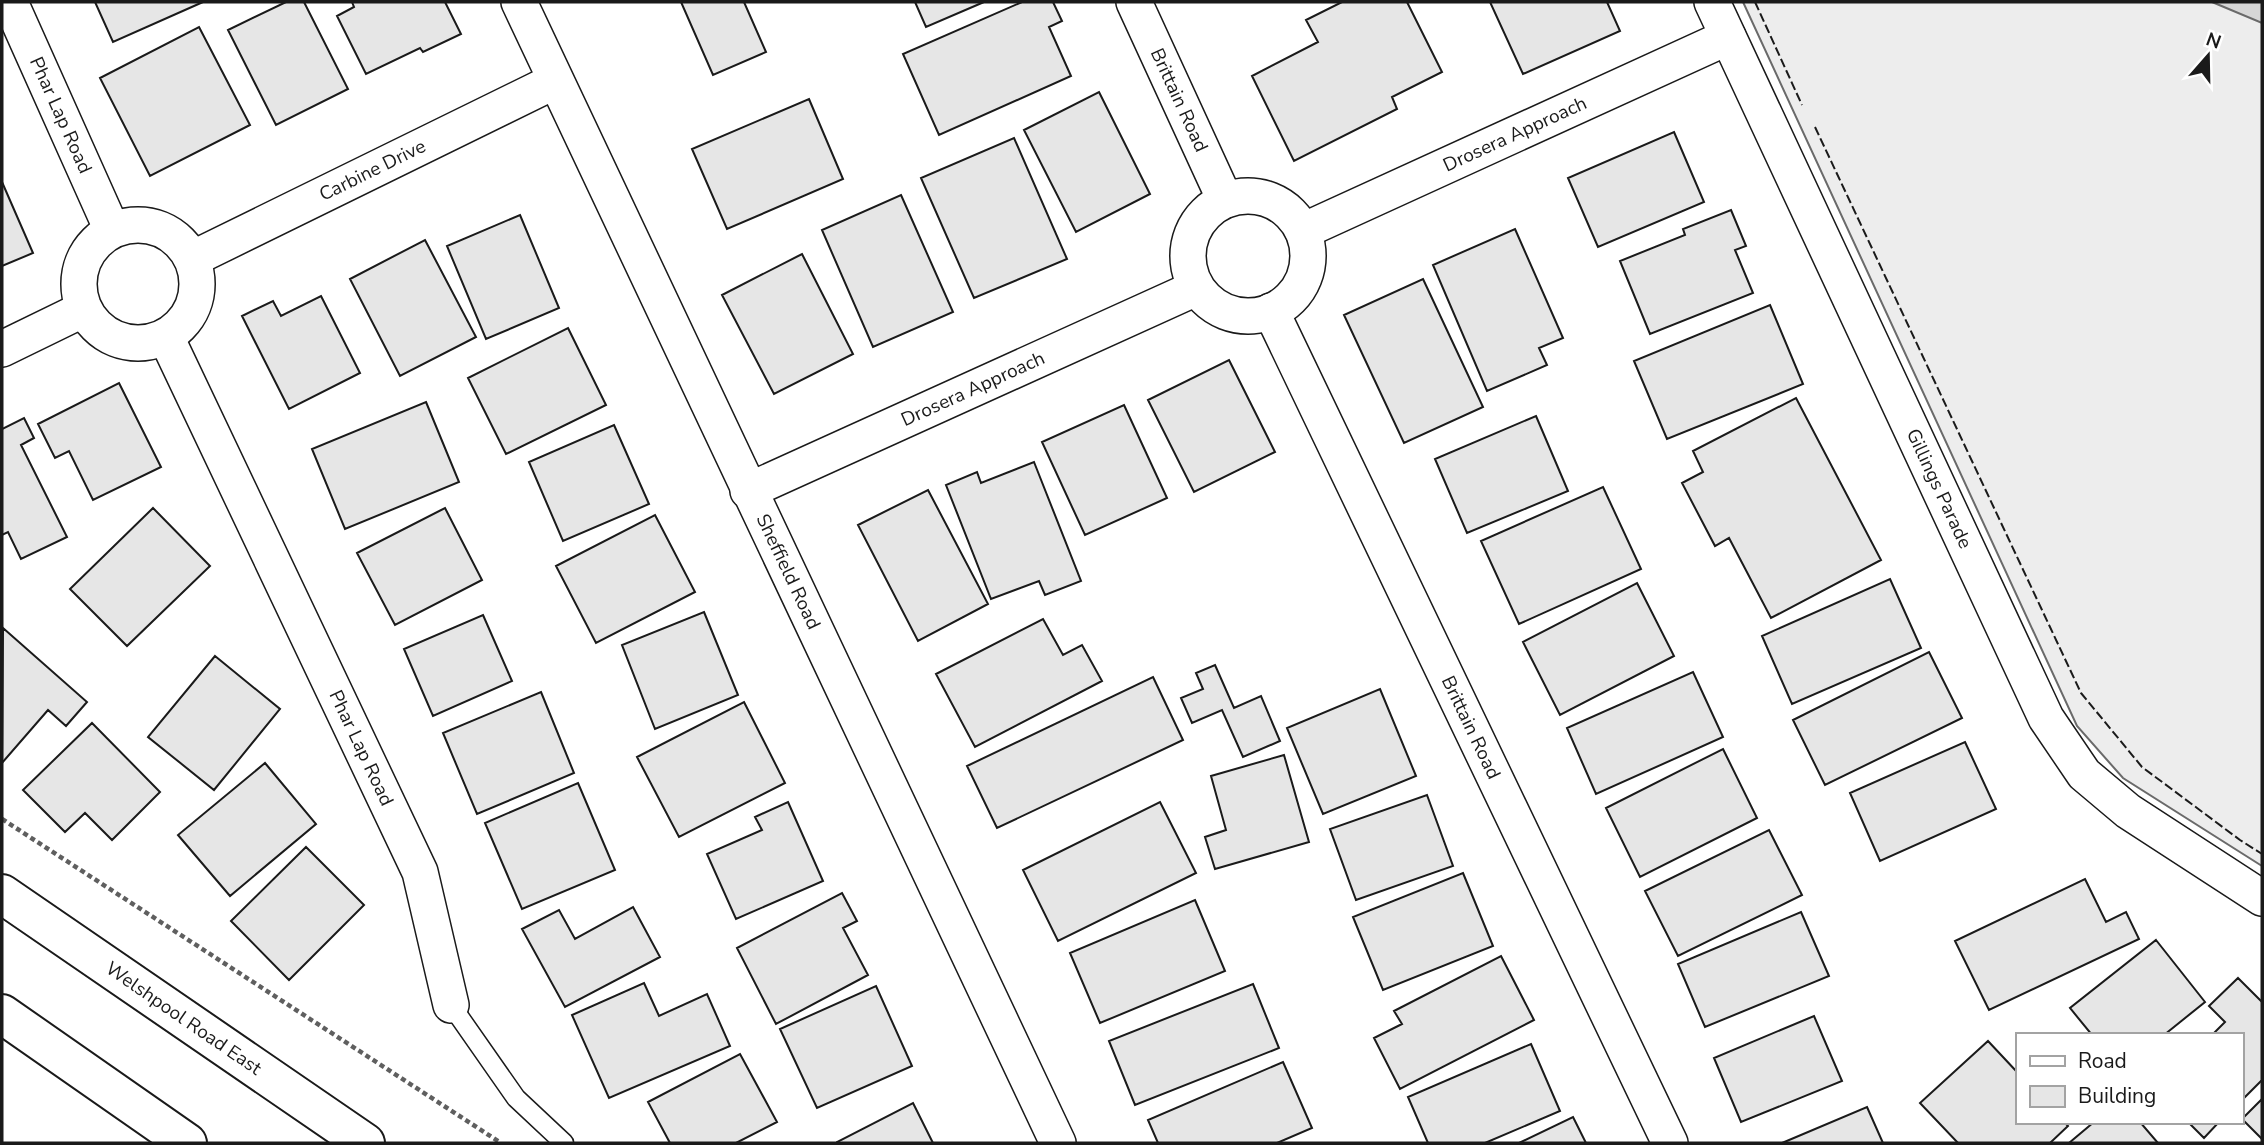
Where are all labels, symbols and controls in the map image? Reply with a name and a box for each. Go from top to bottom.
north arrow [2173,21,2243,91]
text: N [2202,26,2225,56]
street label: Brittain Road [1144,44,1214,156]
street label: Phar Lap Road [23,53,98,178]
street label: Drosera Approach [1439,90,1591,178]
street label: Carbine Drive [315,133,430,208]
street label: Drosera Approach [897,345,1049,433]
street label: Gillings Parade [1900,424,1978,553]
street label: Sheffield Road [750,510,827,634]
street label: Brittain Road [1435,672,1507,783]
street label: Phar Lap Road [323,686,400,810]
street label: Welshpool Road East [100,956,267,1081]
legend [2016,1033,2243,1124]
text: Road [2078,1047,2127,1075]
text: Building [2078,1082,2156,1110]

